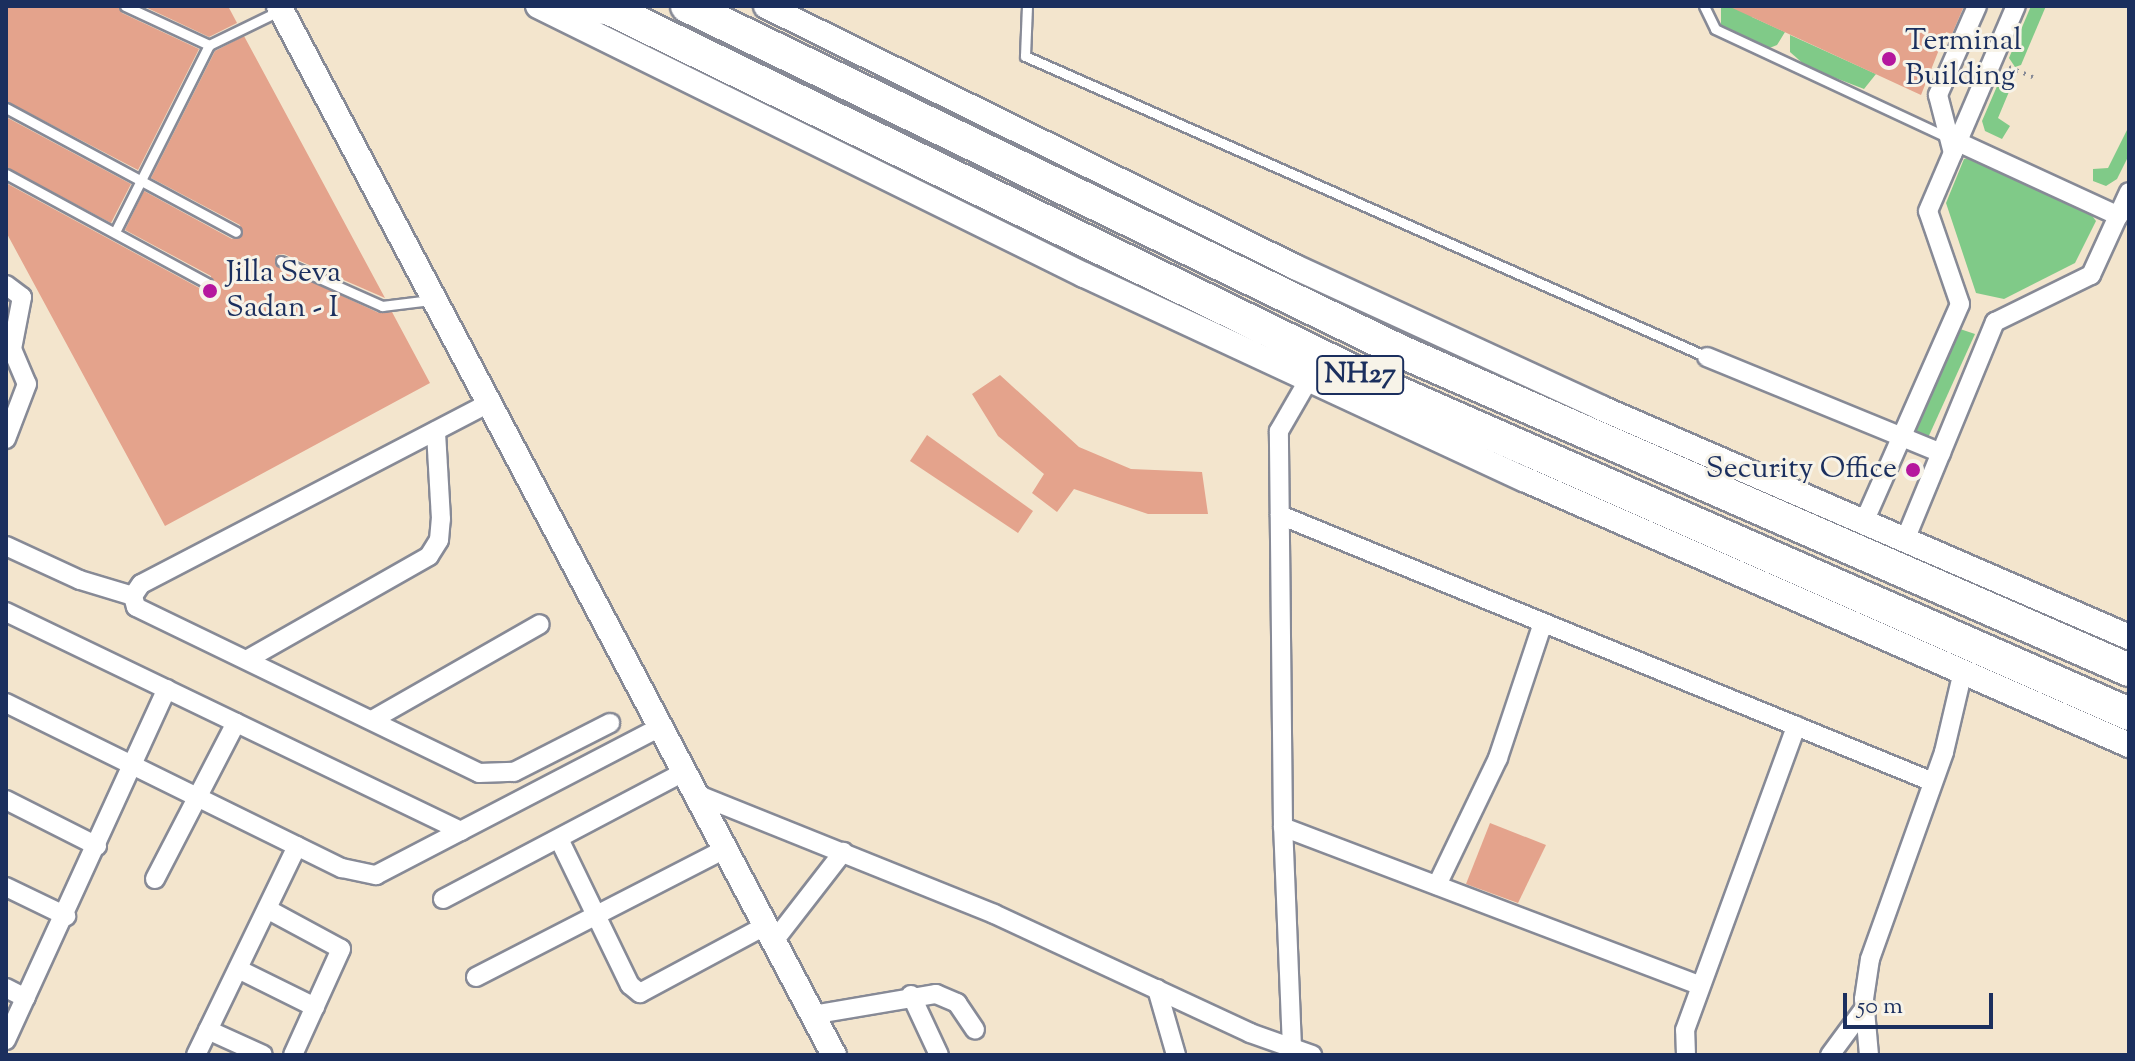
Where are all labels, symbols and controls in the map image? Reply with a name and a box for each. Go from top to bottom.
place label: Terminal Building [1905,24,2022,94]
marker: Terminal Building [1880,50,1898,68]
place label: Jilla Seva Sadan - I [226,256,341,326]
marker: Jilla Seva Sadan - I [201,282,219,300]
road number: NH27 [1316,351,1404,399]
place label: Security Office [1706,452,1897,488]
marker: Security Office [1904,461,1922,479]
scale bar [1847,977,1997,1027]
text: 50 m [1857,990,1903,1024]

